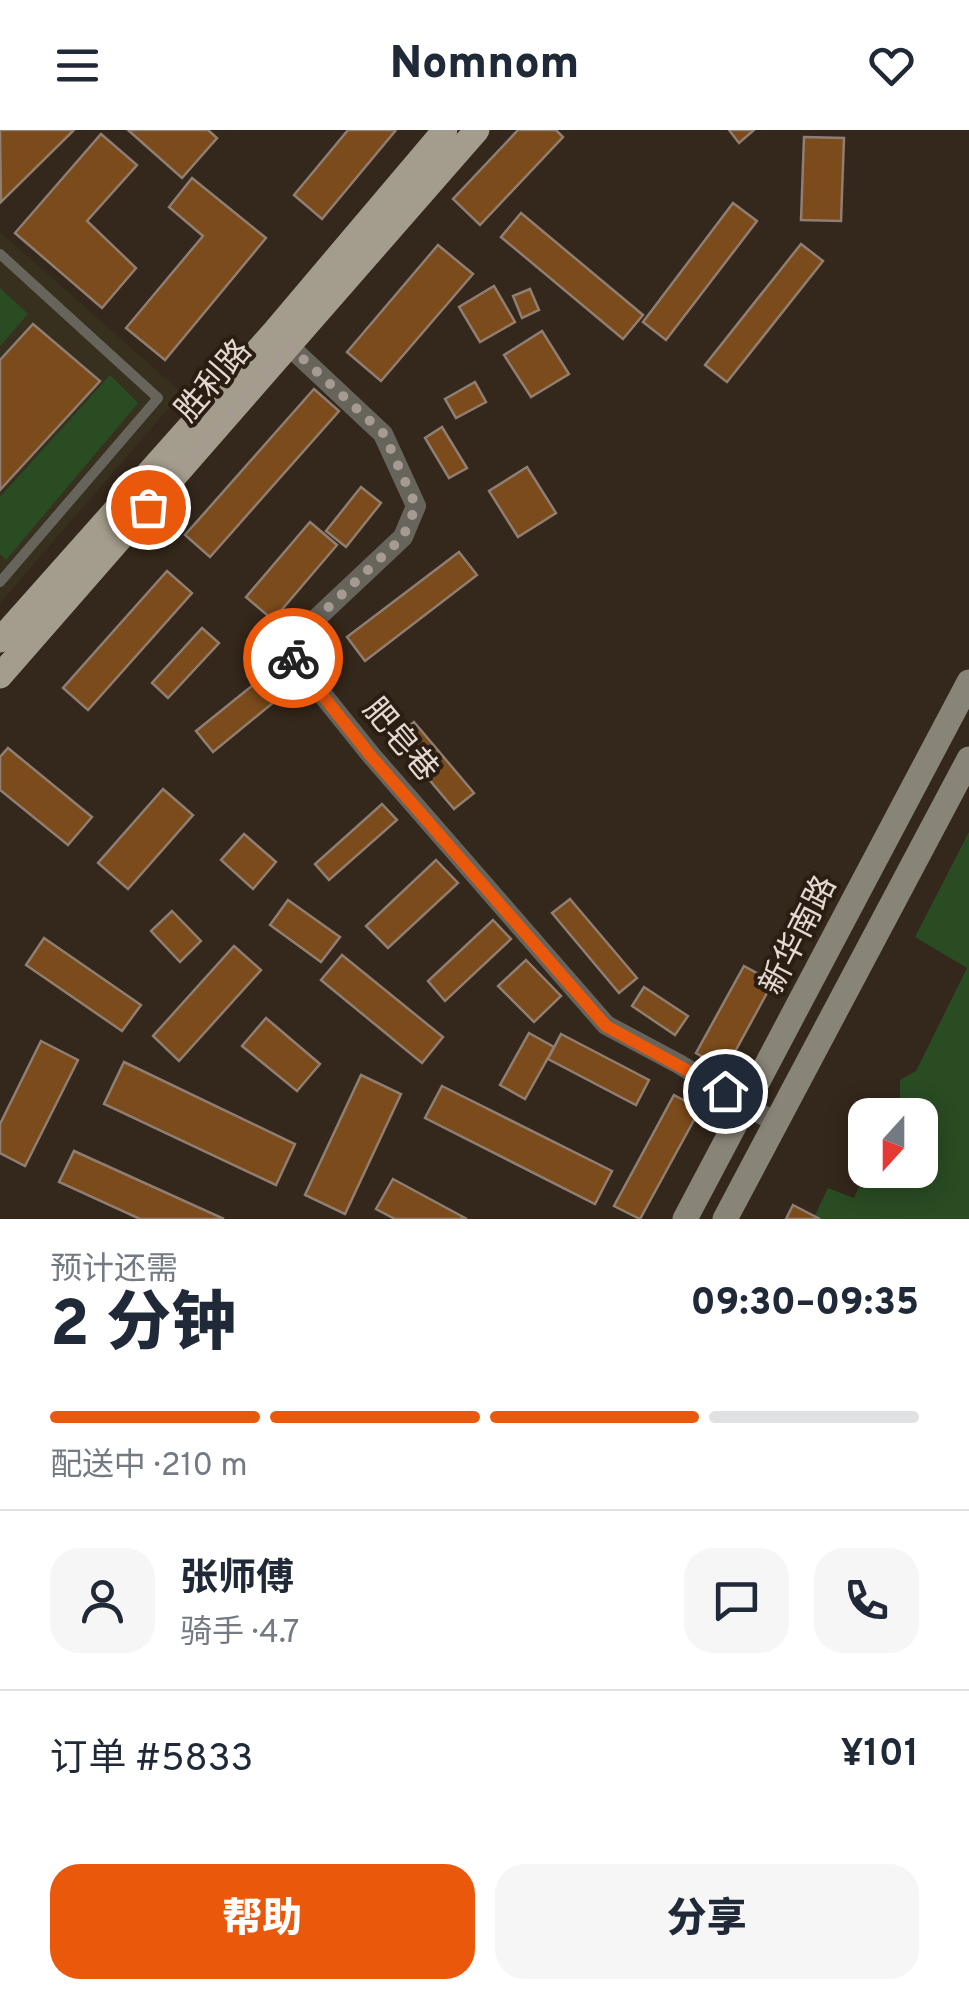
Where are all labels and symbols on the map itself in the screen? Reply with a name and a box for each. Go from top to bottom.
street label: 胜利路 [168,333,262,431]
pin [106,465,191,550]
courier [243,608,343,708]
street label: 肥皂巷 [353,691,445,791]
street label: 新华南路 [753,870,847,1002]
pin [683,1049,768,1134]
north arrow [848,1098,938,1188]

